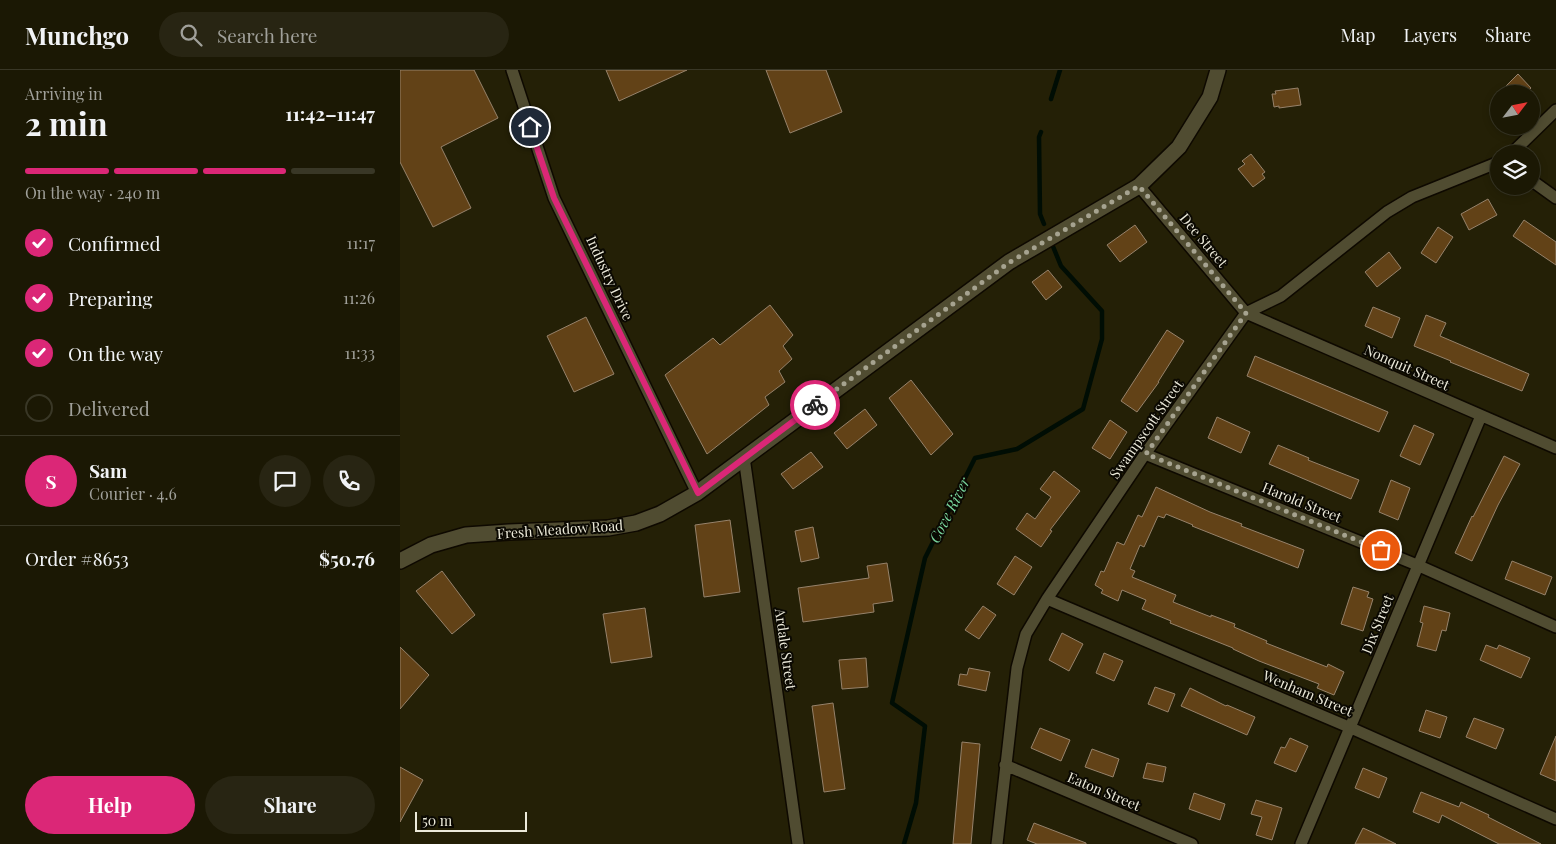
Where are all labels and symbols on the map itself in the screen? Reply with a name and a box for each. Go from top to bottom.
north arrow [1490,85,1540,135]
pin [509,106,551,148]
street label: Dee Street [1176,209,1233,272]
street label: Industry Drive [582,233,638,323]
street label: Nonquit Street [1361,340,1454,395]
street label: Swampscott Street [1105,375,1188,482]
courier [790,380,840,430]
water label: Cove River [924,473,974,546]
street label: Harold Street [1259,477,1345,527]
street label: Fresh Meadow Road [496,515,624,543]
pin [1360,529,1402,571]
street label: Dix Street [1356,591,1398,656]
street label: Ardale Street [771,606,801,692]
street label: Wenham Street [1259,665,1357,721]
street label: Eaton Street [1065,767,1144,815]
scale bar [415,809,528,832]

